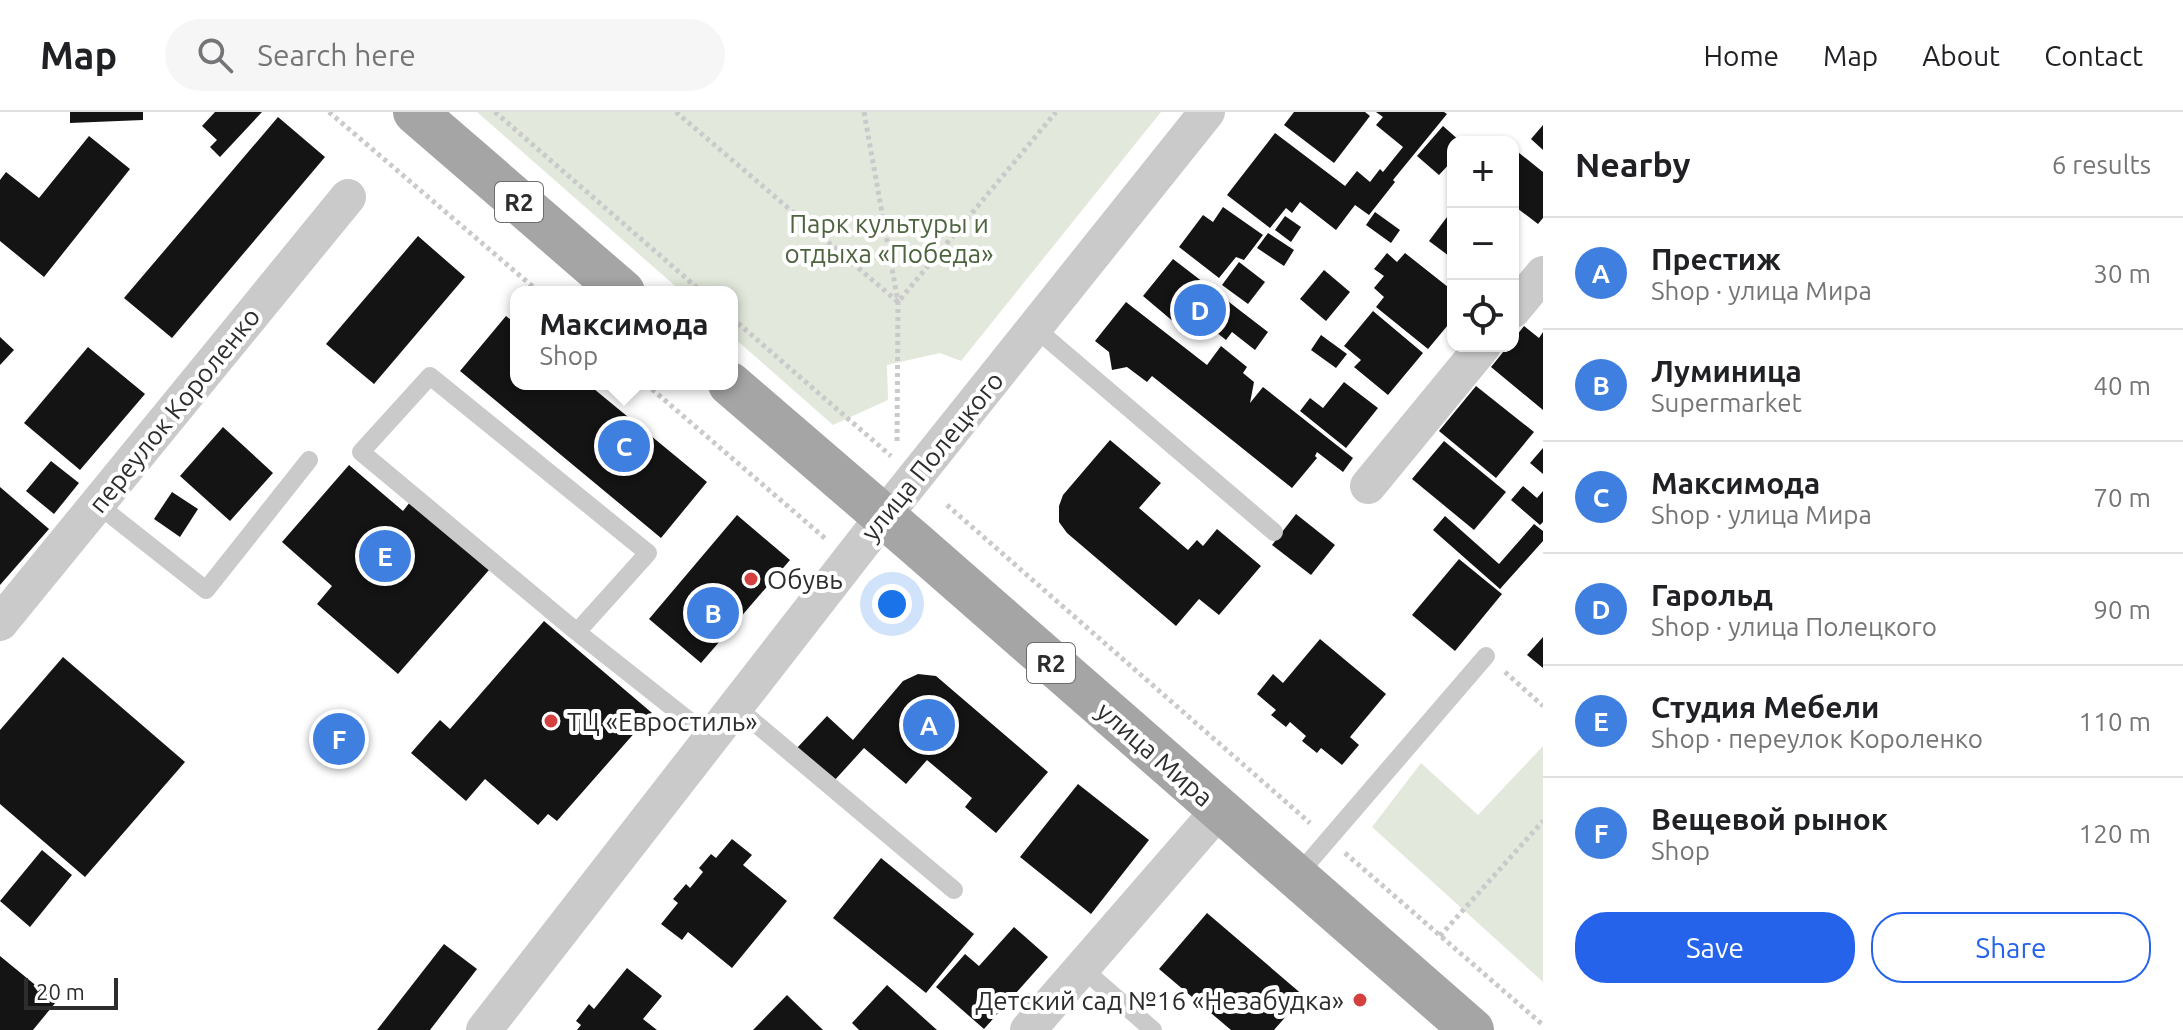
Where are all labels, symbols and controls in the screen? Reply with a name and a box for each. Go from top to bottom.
search box [165,19,725,91]
icon: search [193,33,237,77]
text: Map [40,34,117,76]
text: Search here [257,38,416,72]
text: Home [1704,40,1779,71]
text: Map [1823,40,1878,71]
text: About [1922,40,2000,71]
text: Contact [2044,40,2143,71]
map controls [1447,136,1519,352]
button: + [1447,136,1519,208]
text: Nearby [1575,145,1690,183]
text: 6 results [2052,150,2151,179]
road number: R2 [495,182,543,222]
button: − [1447,208,1519,280]
park label: Парк культуры и отдыха «Победа» [785,209,993,268]
text: Престиж [1651,242,1781,276]
text: A [1592,259,1610,288]
text: 30 m [2093,259,2151,288]
text: Shop · улица Мира [1651,276,1872,305]
pin: D [1174,280,1226,340]
button: locate [1447,280,1519,352]
popup [510,286,738,390]
street label: переулок Короленко [83,302,265,518]
text: Максимода [539,307,709,341]
text: Shop [539,341,598,370]
text: Луминица [1651,354,1802,388]
street label: улица Полецкого [855,366,1009,546]
text: B [1592,371,1610,400]
text: 40 m [2093,371,2151,400]
text: Supermarket [1651,388,1802,417]
pin: C [598,416,650,476]
text: Максимода [1651,466,1820,500]
text: C [1593,483,1609,512]
text: 70 m [2093,483,2151,512]
text: Shop · улица Мира [1651,500,1872,529]
pin: E [359,526,411,586]
place label: Обувь [767,565,843,594]
marker: Обувь [742,570,760,588]
text: Гарольд [1651,578,1773,612]
pin: B [687,583,739,643]
your location [872,584,912,624]
text: D [1592,595,1610,624]
text: 90 m [2093,595,2151,624]
text: Shop · улица Полецкого [1651,612,1937,641]
road number: R2 [1027,643,1075,683]
text: Студия Мебели [1651,690,1879,724]
pin: A [903,695,955,755]
street label: улица Мира [1091,696,1219,812]
place label: ТЦ «Евростиль» [567,707,758,736]
text: E [1593,707,1609,736]
text: 110 m [2079,707,2151,736]
pin: F [313,709,365,769]
marker: ТЦ «Евростиль» [542,712,560,730]
text: Shop · переулок Короленко [1651,724,1983,753]
text: Вещевой рынок [1651,802,1888,836]
text: F [1594,819,1608,848]
text: 120 m [2079,819,2151,848]
text: Shop [1651,836,1710,865]
button: Save [1575,912,1855,983]
button: Share [1871,912,2151,983]
scale bar [24,974,118,1010]
text: 20 m [36,979,85,1004]
place label: Детский сад №16 «Незабудка» [975,986,1344,1015]
marker: Детский сад №16 «Незабудка» [1351,991,1369,1009]

